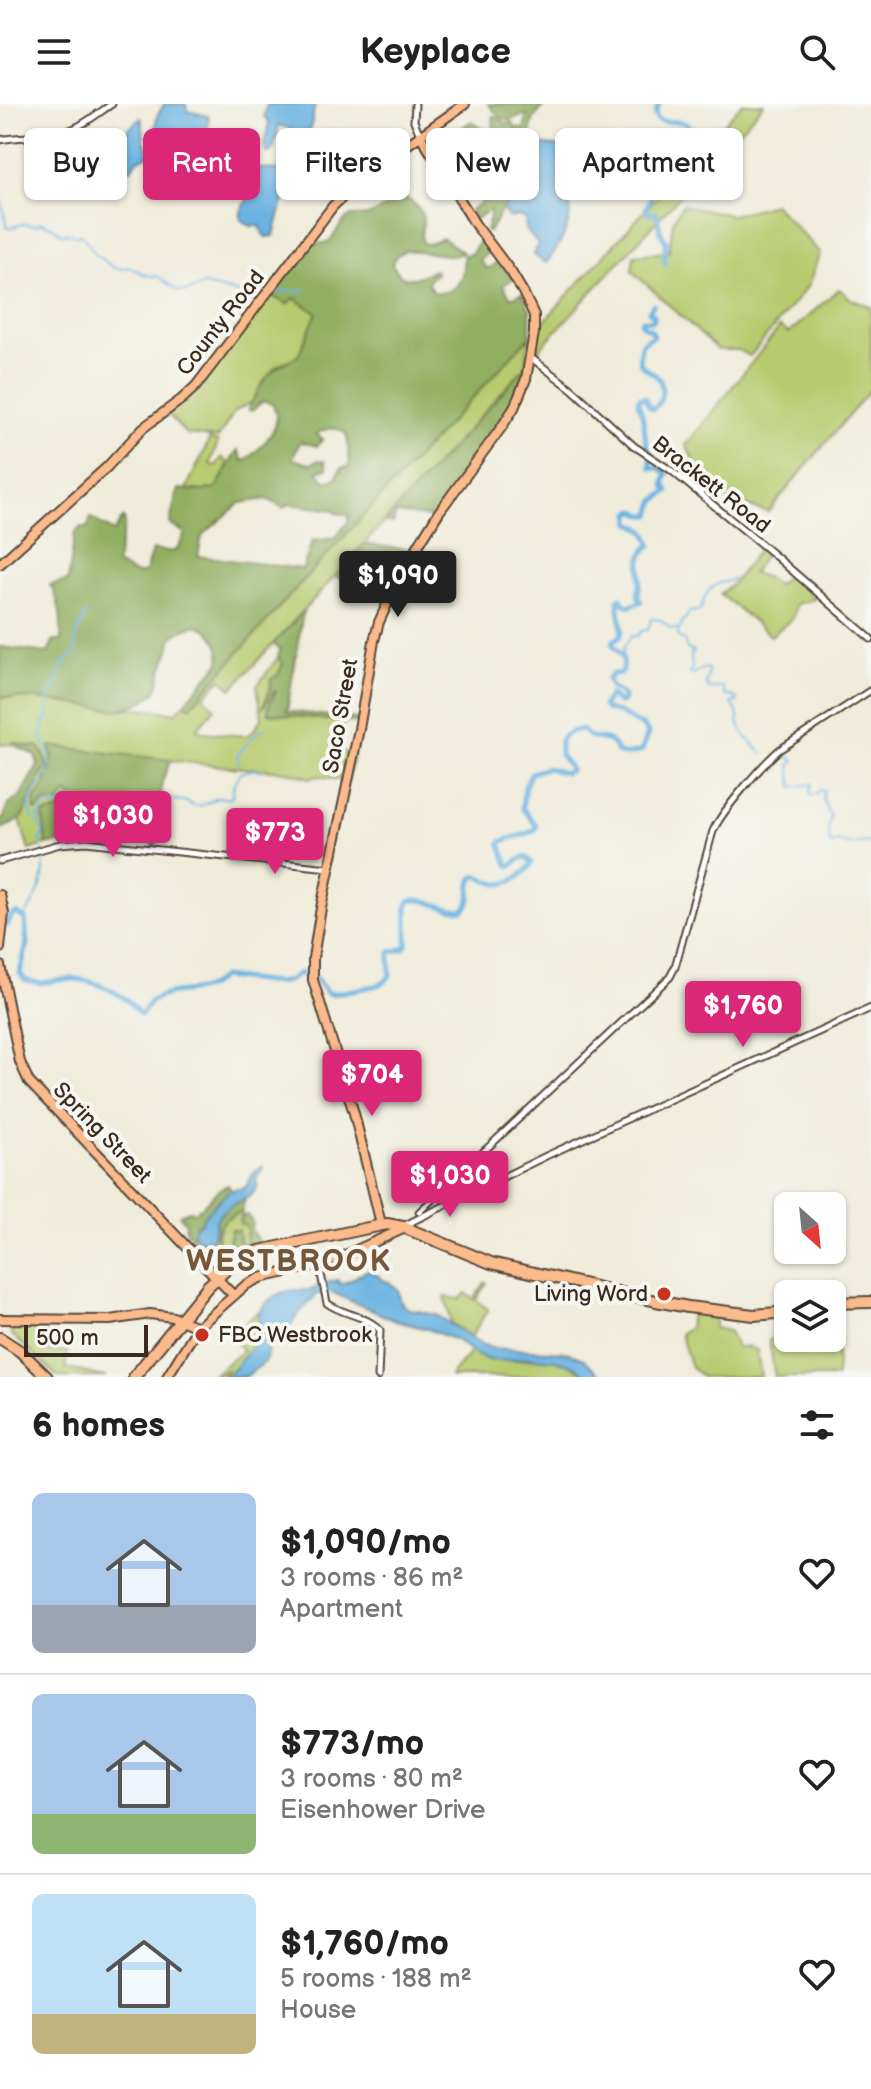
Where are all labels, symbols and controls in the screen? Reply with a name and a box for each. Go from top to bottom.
icon: menu [32,30,76,74]
icon: search [795,30,839,74]
text: Keyplace [360,31,511,74]
chip: Buy [24,128,127,200]
chip: Rent [143,128,260,200]
chip: Filters [276,128,410,200]
chip: New [426,128,539,200]
chip: Apartment [555,128,743,200]
street label: County Road [171,265,271,381]
street label: Brackett Road [646,430,776,540]
pin: $1,090 [333,551,463,619]
text: $1,090 [357,561,439,592]
street label: Saco Street [318,656,364,775]
pin: $1,030 [48,791,178,859]
text: $1,030 [72,801,154,832]
pin: $773 [228,808,322,876]
text: $773 [244,818,306,849]
pin: $1,760 [678,981,808,1049]
text: $1,760 [703,991,783,1022]
pin: $704 [325,1050,419,1118]
text: $704 [341,1060,404,1091]
street label: Spring Street [47,1077,157,1189]
pin: $1,030 [385,1151,515,1219]
text: $1,030 [409,1161,491,1192]
north arrow [774,1192,846,1264]
map controls [774,1192,846,1352]
district label: WESTBROOK [186,1244,392,1280]
button: layers [774,1280,846,1352]
place label: Living Word [534,1281,648,1308]
marker: Living Word [655,1285,673,1303]
scale bar [24,1321,148,1357]
place label: FBC Westbrook [218,1322,372,1349]
text: 500 m [36,1325,99,1352]
marker: FBC Westbrook [193,1326,211,1344]
icon: filters [795,1403,839,1447]
text: 6 homes [32,1405,165,1446]
text: $1,090/mo [280,1522,451,1563]
icon: home [96,1525,192,1621]
icon: heart [795,1551,839,1595]
text: 3 rooms · 86 m² [280,1563,464,1594]
text: Apartment [280,1594,403,1625]
text: $773/mo [280,1723,424,1764]
icon: home [96,1726,192,1822]
icon: heart [795,1752,839,1796]
text: 3 rooms · 80 m² [280,1764,463,1795]
text: Eisenhower Drive [280,1795,485,1826]
text: $1,760/mo [280,1923,449,1964]
icon: home [96,1926,192,2022]
icon: heart [795,1952,839,1996]
text: 5 rooms · 188 m² [280,1964,472,1995]
text: House [280,1995,356,2026]

